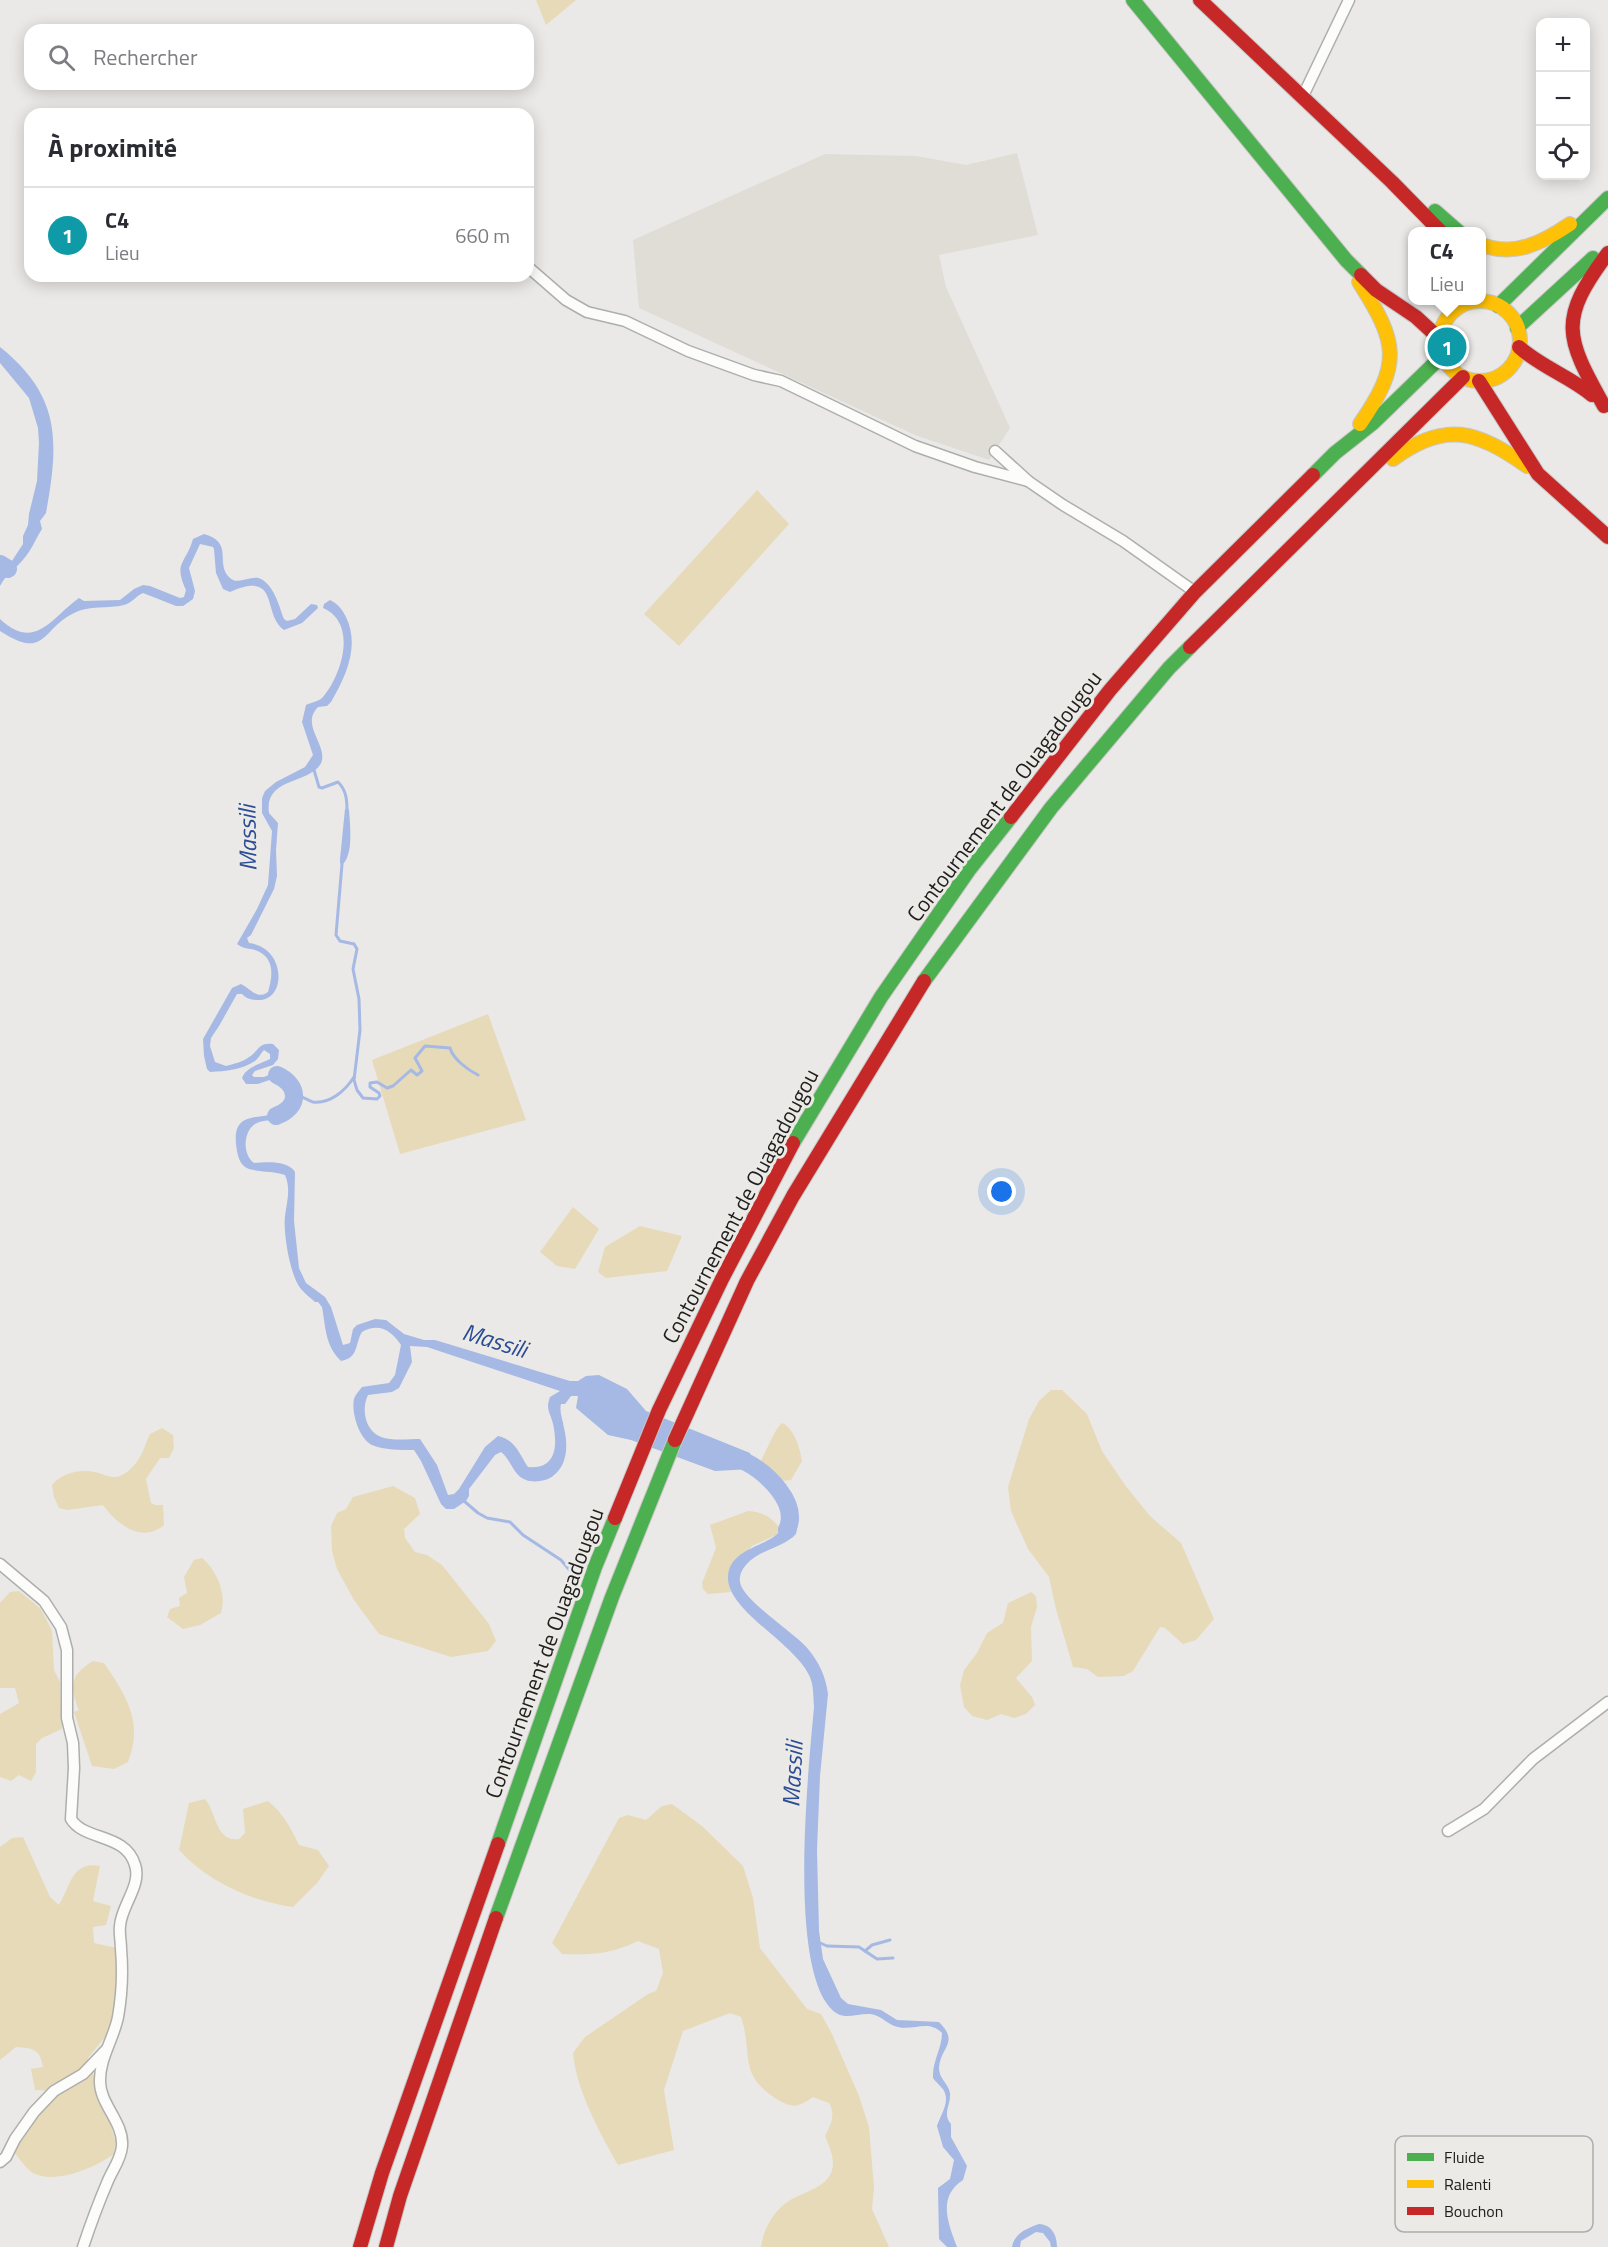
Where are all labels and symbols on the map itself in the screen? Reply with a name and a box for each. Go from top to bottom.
pin: 1 [1428,324,1466,370]
street label: Contournement de Ouagadougou [898,663,1110,929]
water label: Massili [228,802,266,871]
street label: Contournement de Ouagadougou [653,1062,827,1350]
your location [987,1177,1016,1206]
water label: Massili [458,1313,535,1368]
street label: Contournement de Ouagadougou [475,1503,613,1803]
water label: Massili [772,1737,812,1808]
legend [1395,2136,1593,2232]
text: Fluide [1444,2145,1485,2169]
text: Ralenti [1444,2172,1491,2196]
text: Bouchon [1444,2199,1503,2223]

